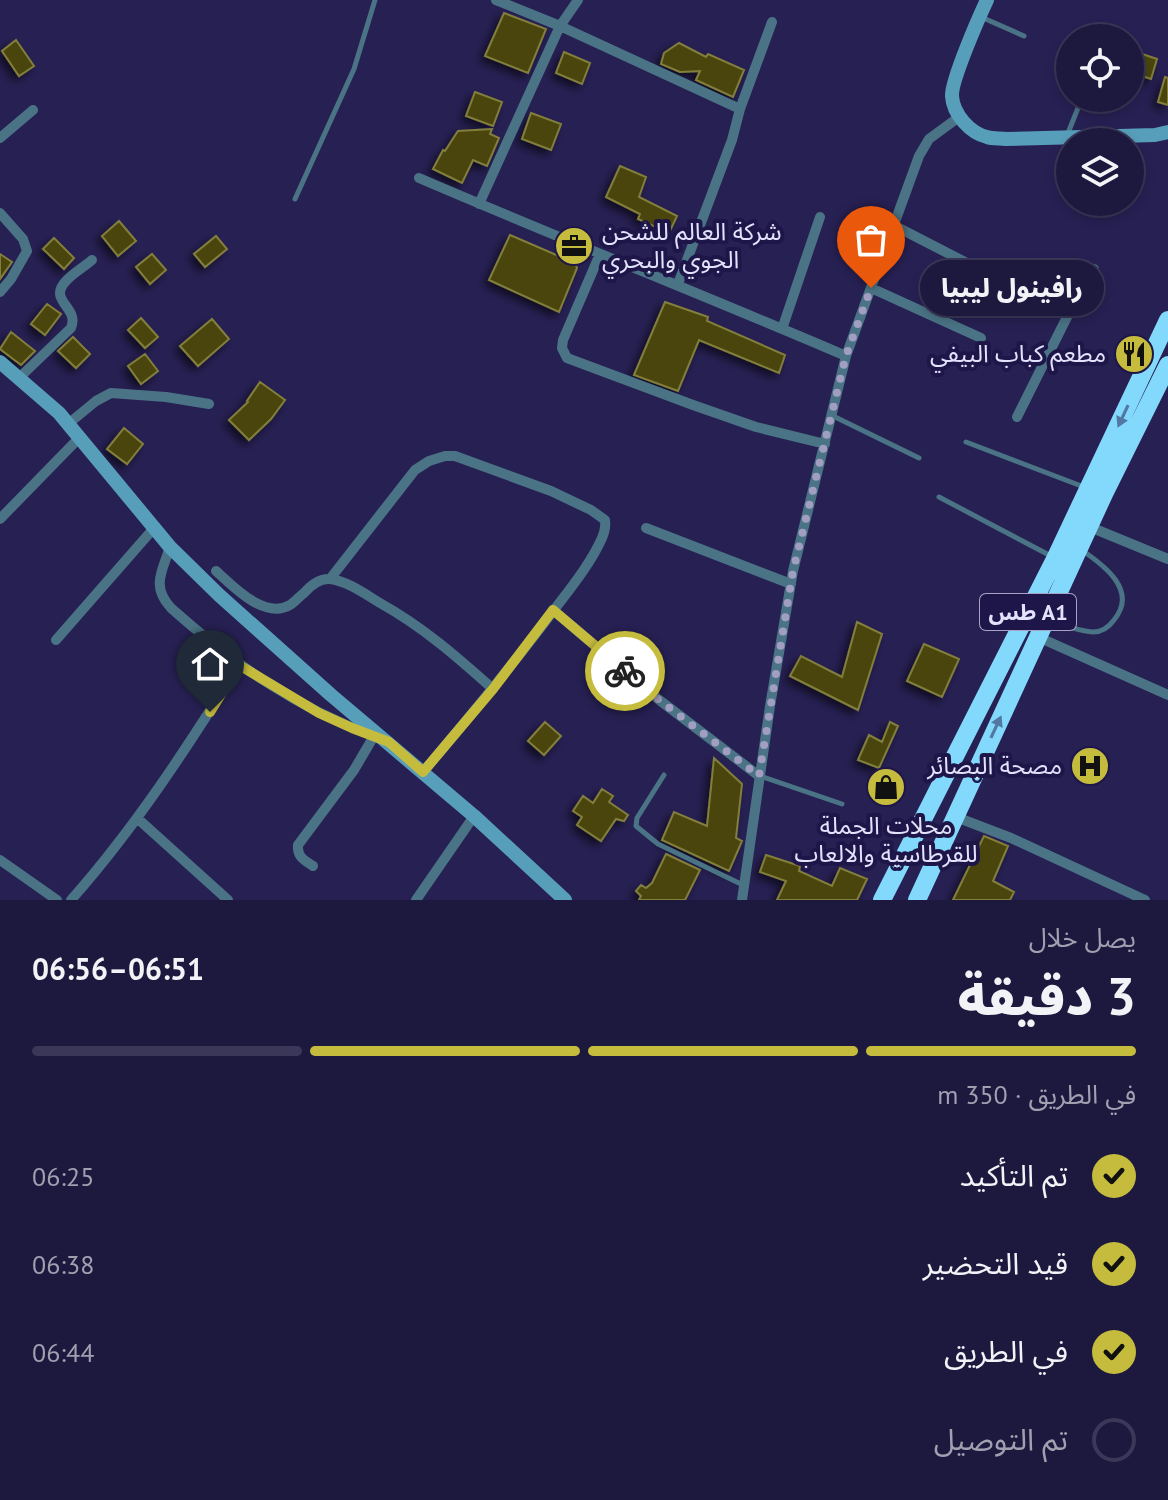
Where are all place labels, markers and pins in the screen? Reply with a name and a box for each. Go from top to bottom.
pin [837,206,905,288]
place label: شركة العالم للشحن الجوي والبحري [602,216,782,279]
office icon: شركة العالم للشحن الجوي والبحري [553,225,595,267]
callout: رافينول ليبيا [919,260,1103,316]
restaurant icon: مطعم كباب البيفي [1113,333,1155,375]
place label: مطعم كباب البيفي [930,338,1106,373]
pin [176,630,244,712]
hospital icon: مصحة البصائر [1069,745,1111,787]
place label: مصحة البصائر [926,750,1062,781]
shop icon: محلات الجملة للقرطاسية والالعاب [865,766,907,808]
place label: محلات الجملة للقرطاسية والالعاب [794,810,978,869]

